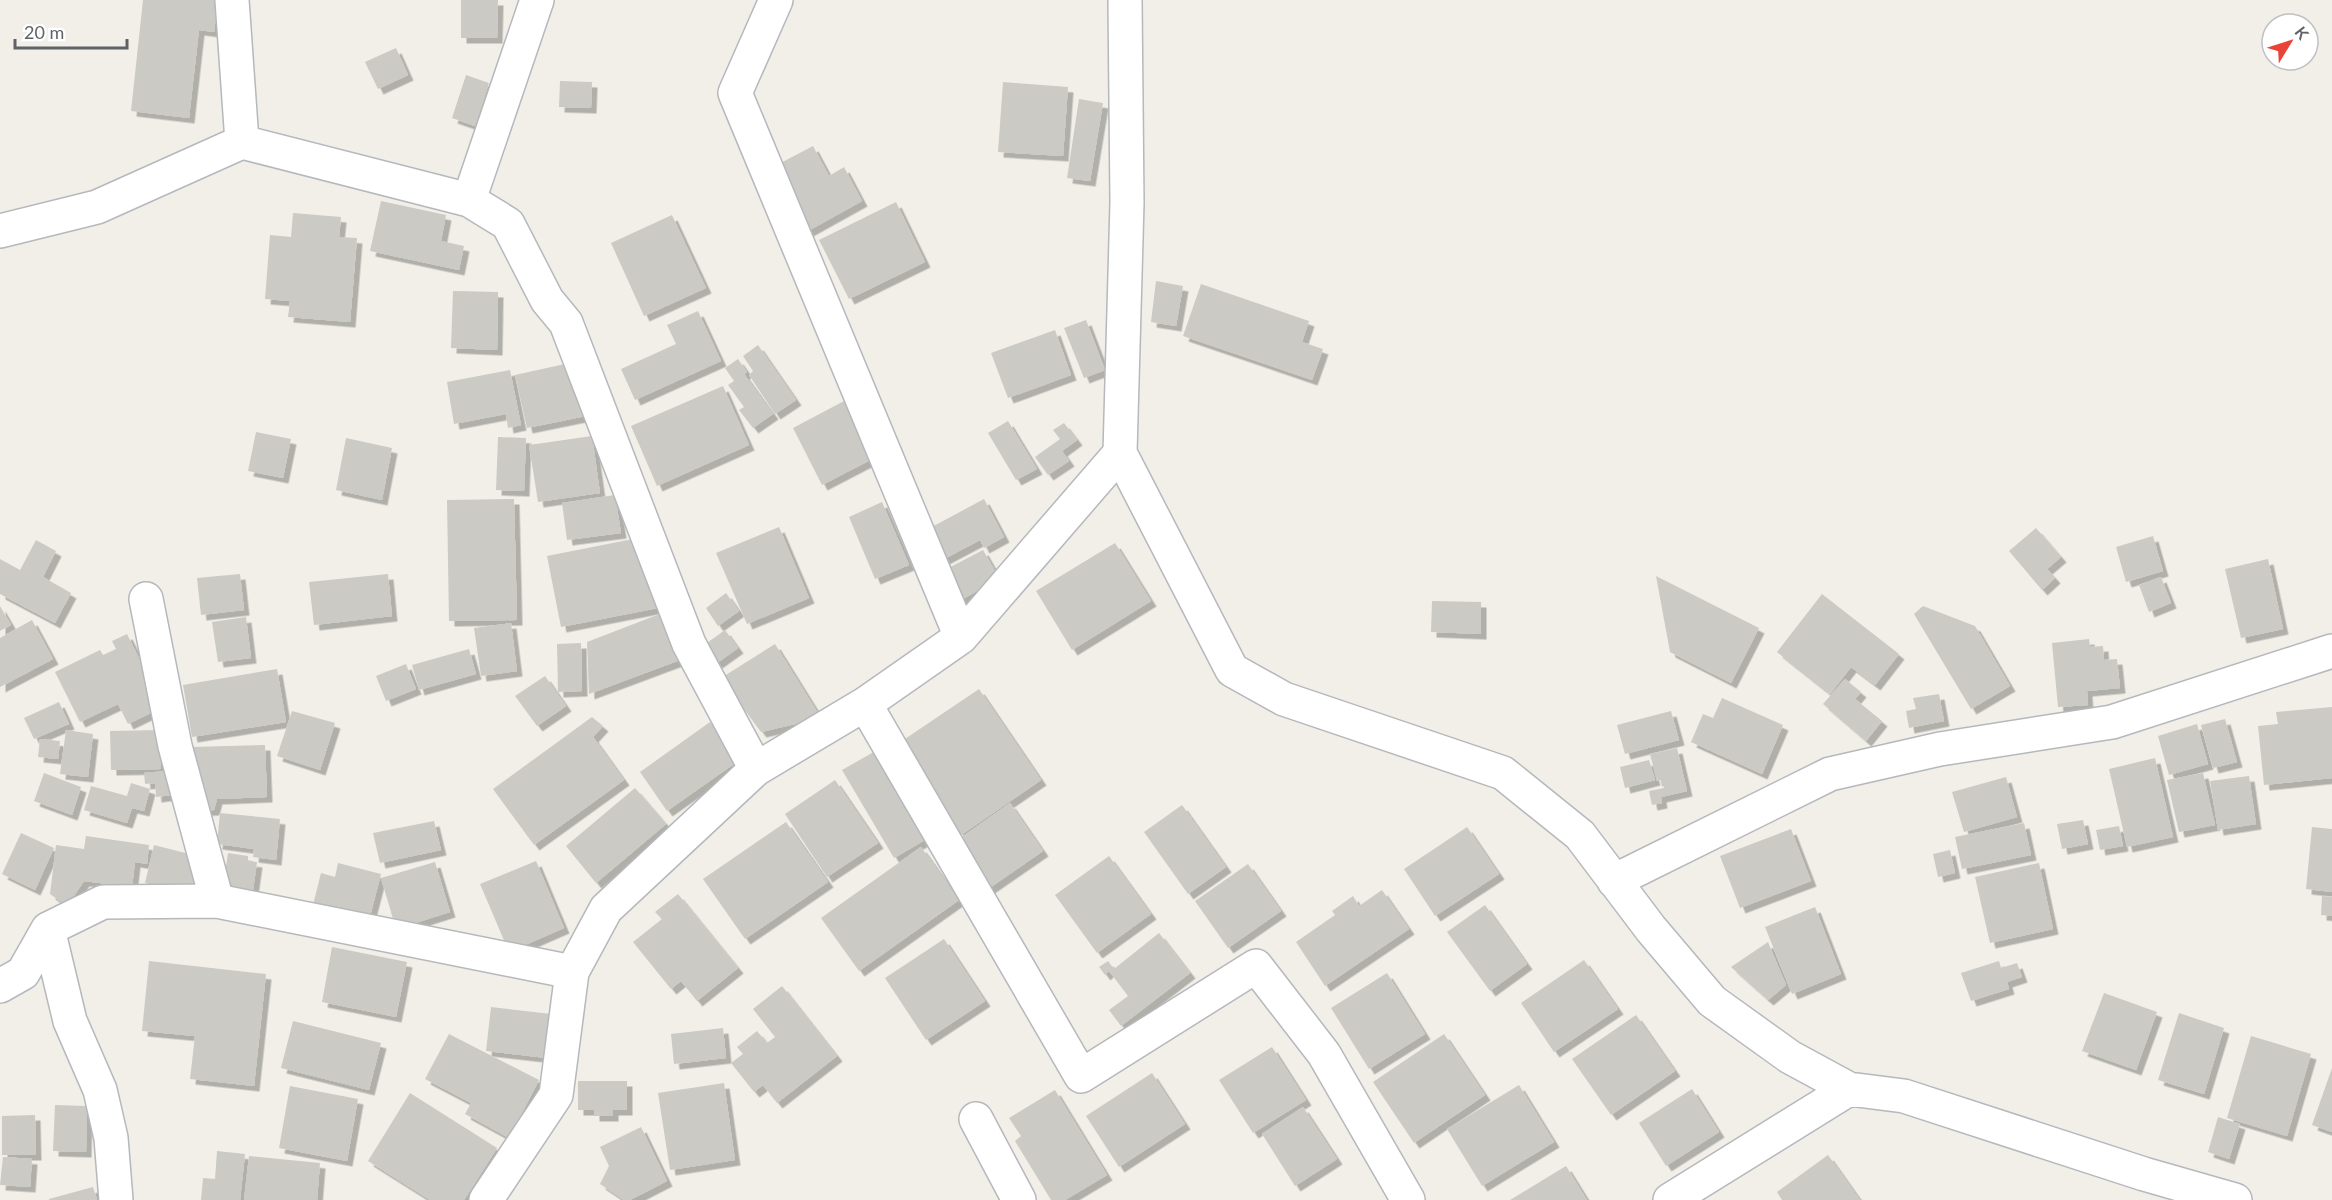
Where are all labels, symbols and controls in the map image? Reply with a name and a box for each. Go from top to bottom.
scale bar [15,12,128,50]
north arrow [2260,12,2320,72]
text: 20 m [24,21,64,43]
text: K [2291,22,2314,43]

